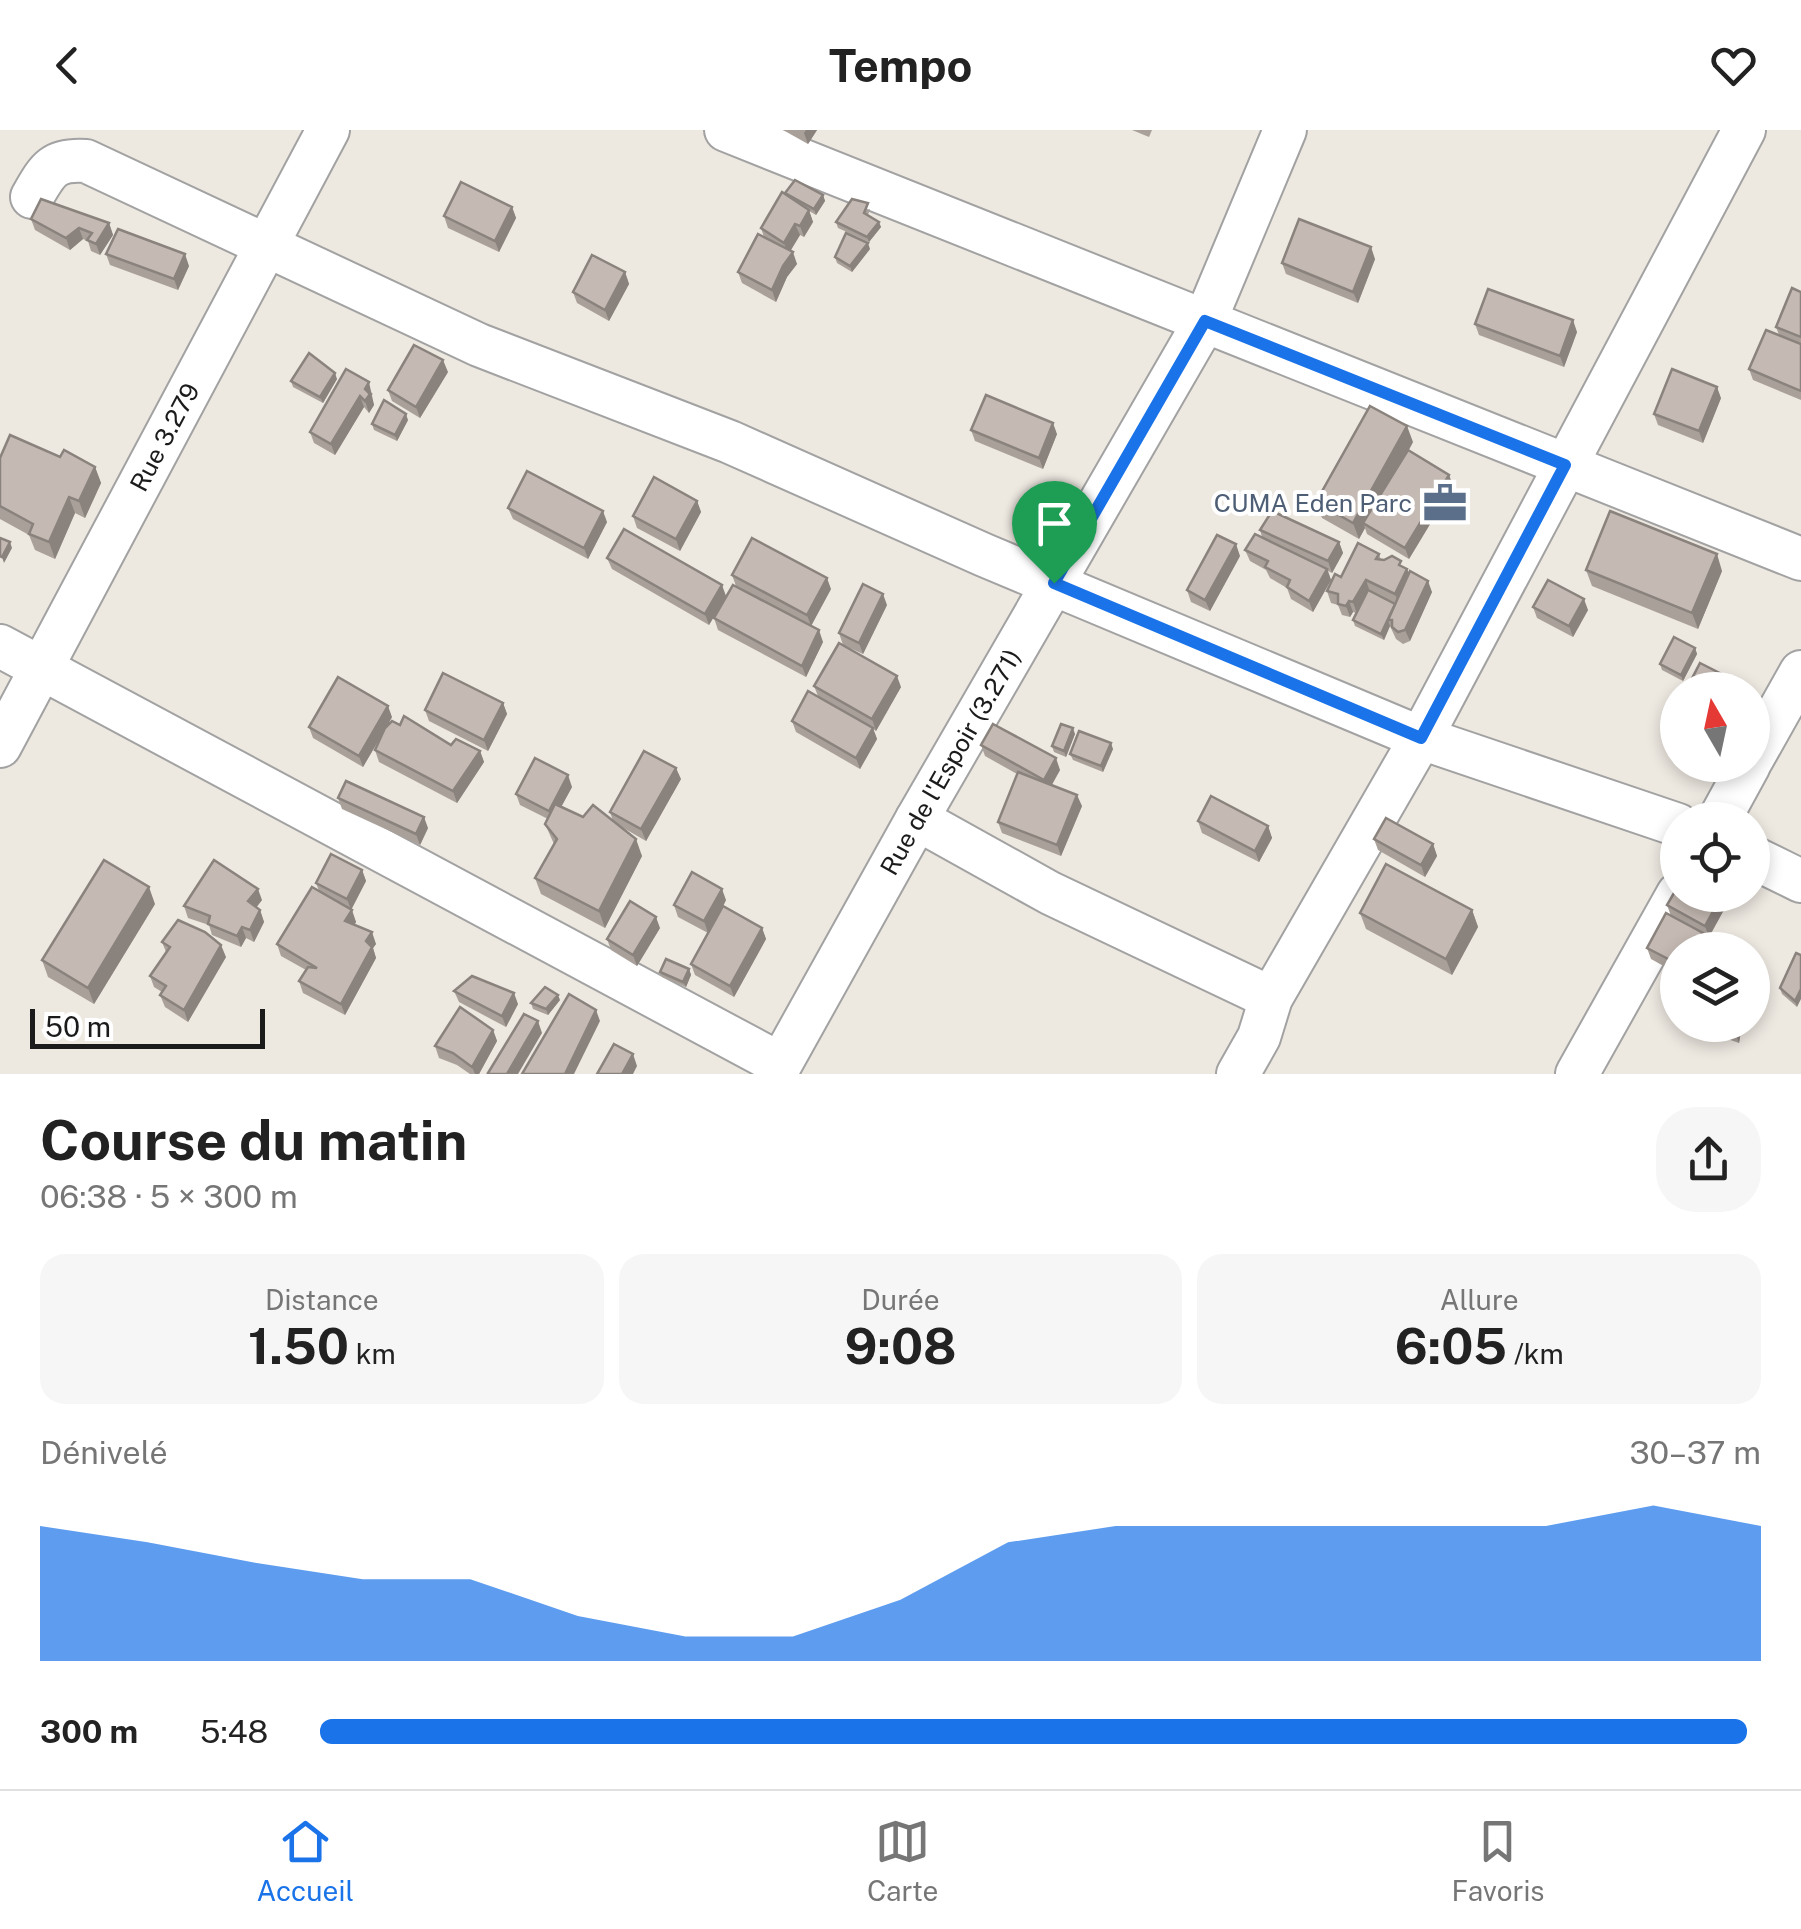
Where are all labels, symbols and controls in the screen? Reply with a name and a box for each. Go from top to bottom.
icon: back [40,38,95,93]
icon: heart [1706,38,1761,93]
text: Tempo [829,39,972,92]
street label: Rue 3.279 [123,378,206,496]
office icon: CUMA Eden Parc [1421,479,1469,527]
pin [1012,481,1097,584]
place label: CUMA Eden Parc [1214,488,1412,518]
icon: arrive [1027,496,1082,551]
street label: Rue de l'Espoir (3.271) [874,644,1027,880]
north arrow [1660,672,1770,782]
map controls [1660,672,1770,1042]
button: locate [1660,802,1770,912]
button: layers [1660,932,1770,1042]
scale bar [30,1004,265,1048]
text: 50 m [45,1010,111,1043]
button: share [1656,1107,1761,1212]
text: Course du matin [40,1108,467,1172]
text: 06:38 · 5 × 300 m [40,1178,298,1215]
text: Distance [265,1283,379,1316]
text: Durée [861,1283,940,1316]
text: Allure [1440,1283,1519,1316]
text: 1.50 [248,1316,349,1375]
text: 9:08 [844,1316,957,1375]
text: 6:05 [1395,1316,1507,1375]
text: km [349,1337,396,1370]
text: /km [1507,1337,1564,1370]
text: Dénivelé [40,1434,168,1471]
text: 30–37 m [1629,1434,1761,1471]
text: 300 m [40,1713,138,1750]
text: 5:48 [200,1713,268,1750]
tab: Accueil [256,1814,354,1907]
tab: Carte [867,1814,938,1907]
tab: Favoris [1451,1814,1545,1907]

